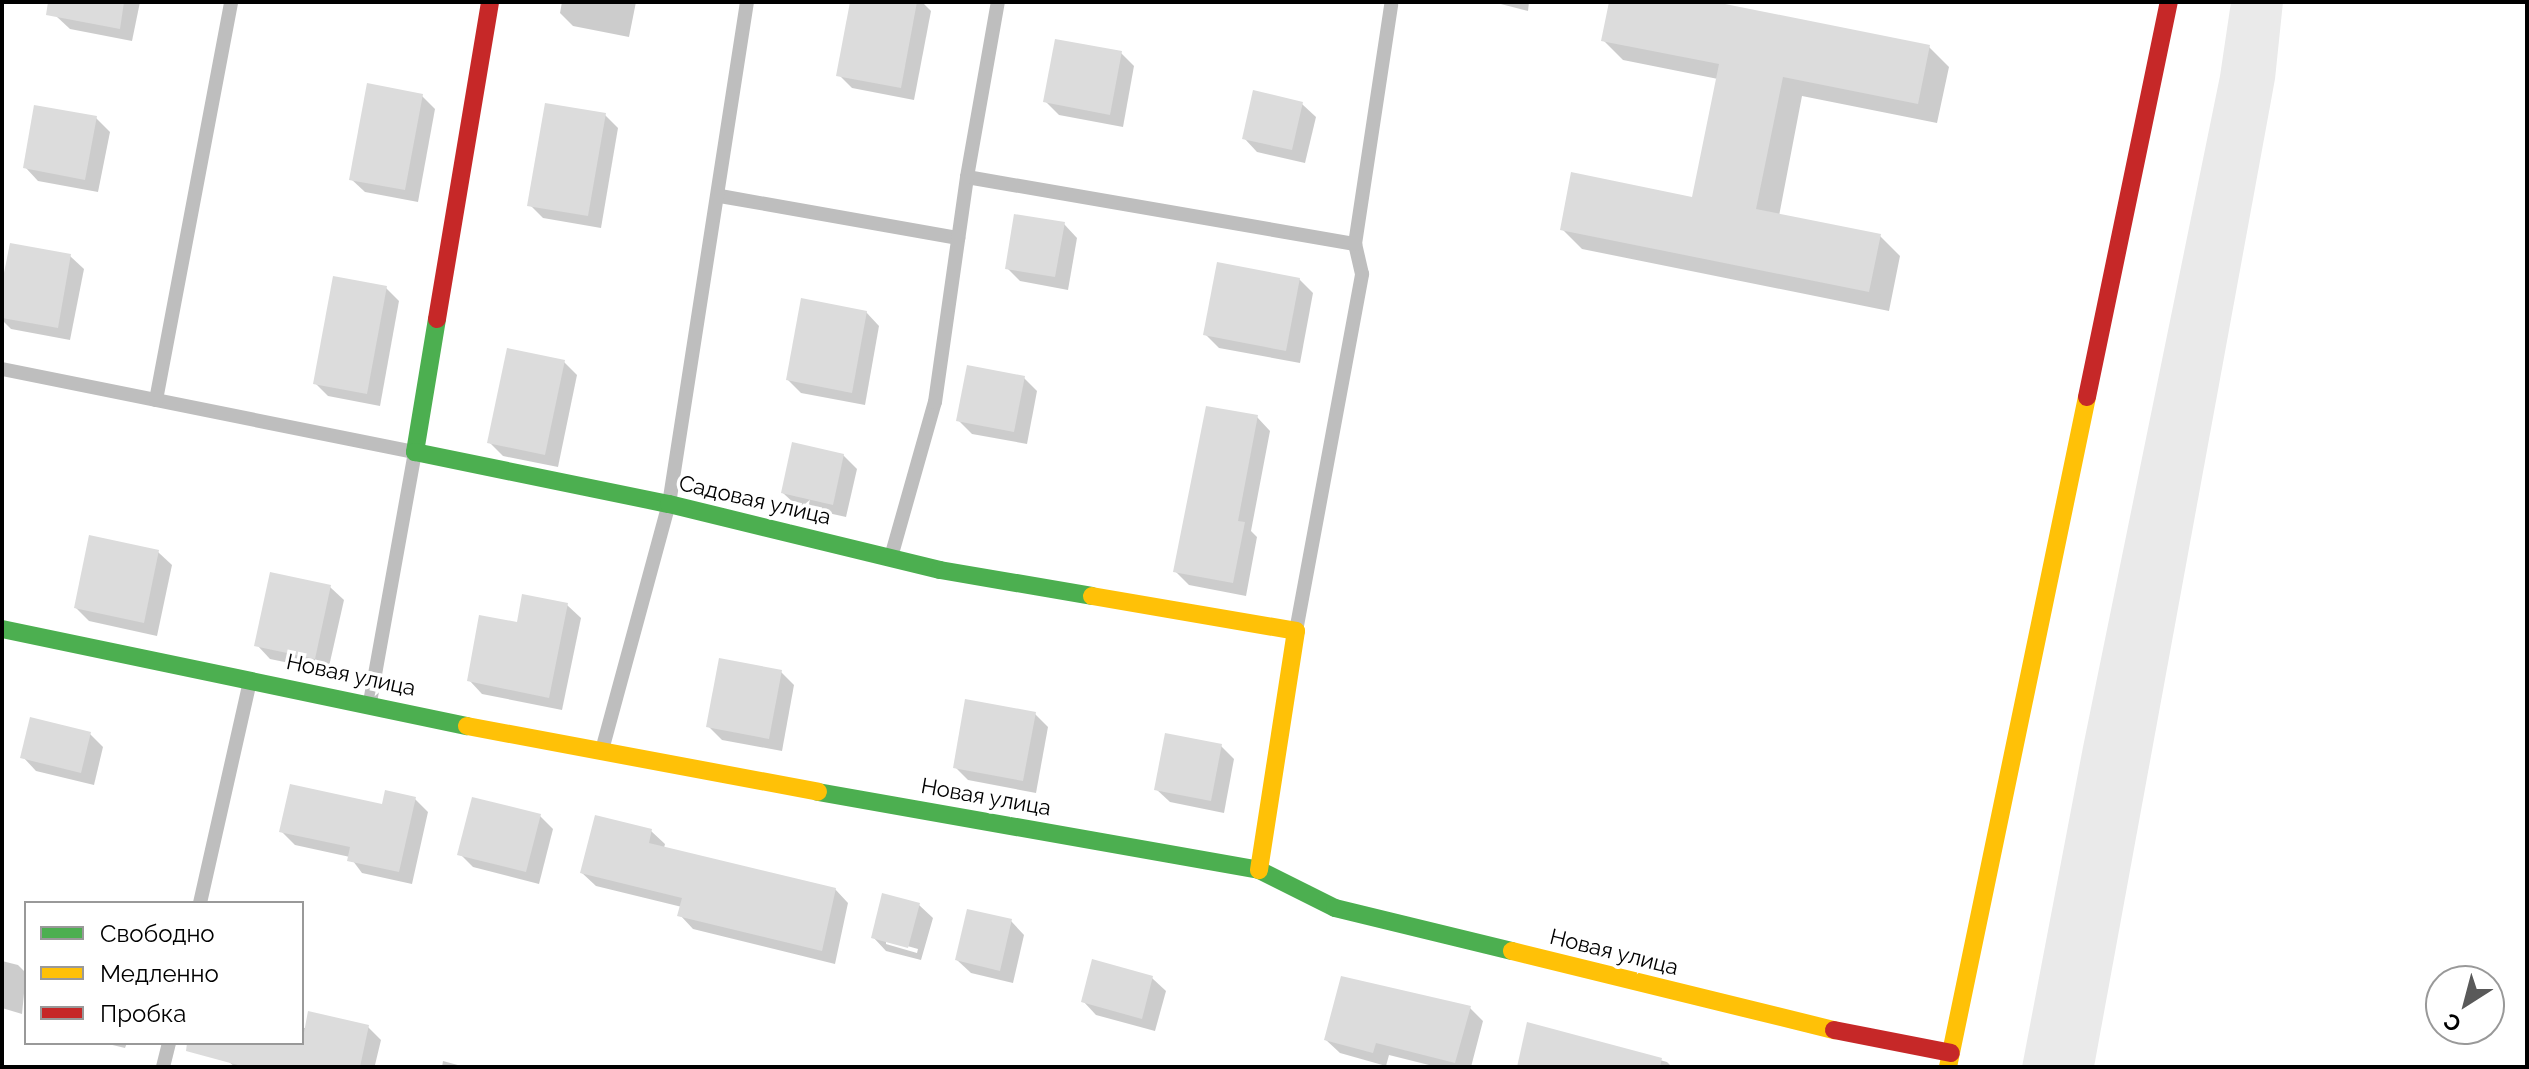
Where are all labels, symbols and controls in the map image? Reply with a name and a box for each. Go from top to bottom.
street label: Садовая улица [676,470,834,530]
street label: Новая улица [284,648,418,702]
street label: Новая улица [919,773,1053,821]
legend [24,901,304,1045]
text: Свободно [100,919,215,948]
street label: Новая улица [1547,923,1681,981]
text: Медленно [100,959,219,988]
north arrow [2425,965,2505,1045]
text: Пробка [100,999,186,1028]
text: С [2438,1008,2466,1038]

